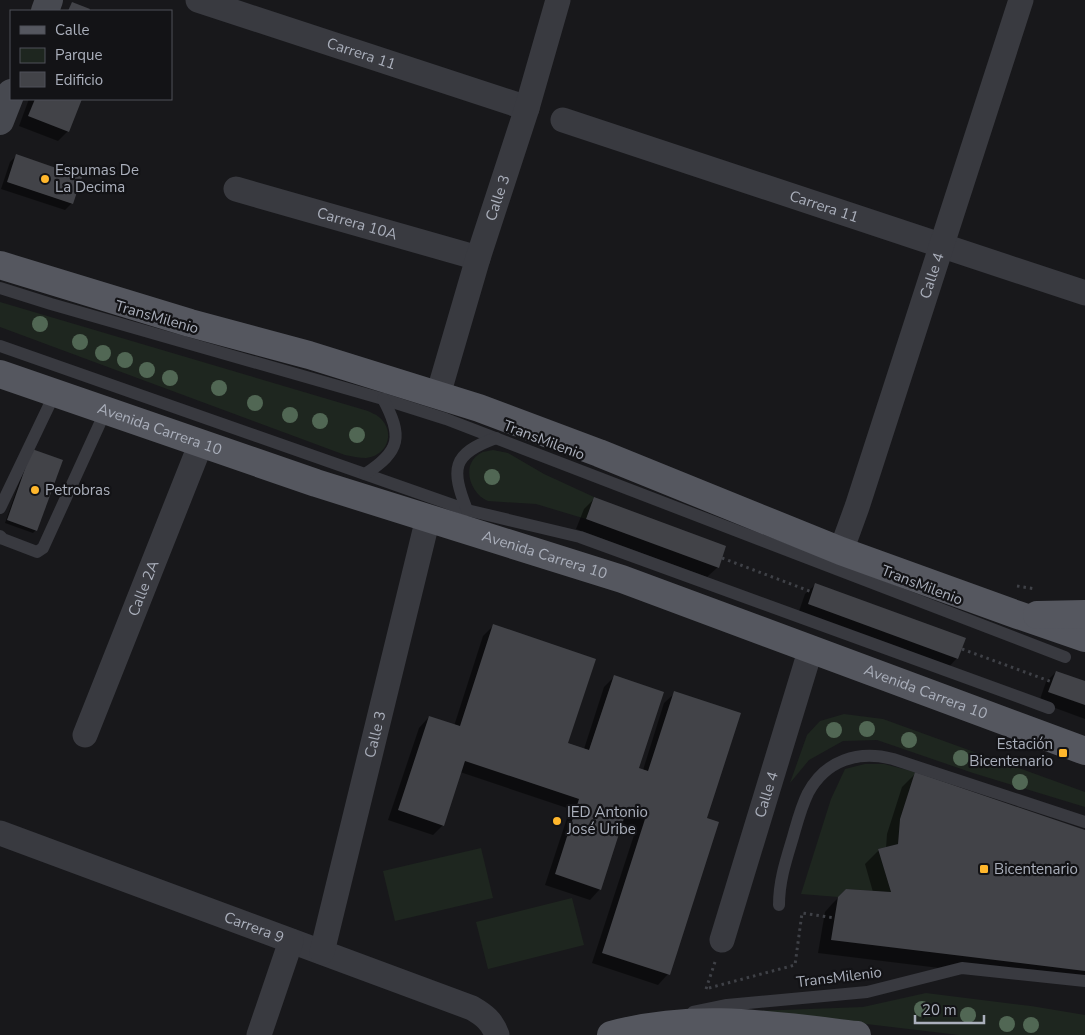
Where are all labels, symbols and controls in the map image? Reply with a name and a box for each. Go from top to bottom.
legend [10,10,172,100]
text: Calle [55,20,90,40]
street label: Carrera 11 [324,33,399,74]
text: Parque [55,45,103,65]
text: Edificio [55,70,103,90]
place label: Espumas De La Decima [55,160,139,197]
street label: Calle 3 [481,172,515,224]
marker: Espumas De La Decima [39,173,51,185]
street label: Carrera 11 [787,186,861,227]
street label: Carrera 10A [315,203,400,244]
street label: Calle 4 [915,250,949,301]
street label: TransMilenio [113,296,201,338]
street label: Avenida Carrera 10 [95,398,225,460]
street label: TransMilenio [500,415,588,465]
place label: Petrobras [45,480,110,500]
marker: Petrobras [29,484,41,496]
street label: Avenida Carrera 10 [480,526,610,584]
street label: Calle 2A [123,557,163,619]
street label: TransMilenio [878,560,966,610]
street label: Avenida Carrera 10 [861,660,990,724]
street label: Calle 3 [360,709,390,760]
place label: Estación Bicentenario [969,734,1053,771]
marker: Estación Bicentenario [1057,747,1069,759]
street label: Calle 4 [750,769,783,820]
place label: IED Antonio José Uribe [566,802,648,839]
marker: IED Antonio José Uribe [551,815,563,827]
place label: Bicentenario [994,859,1078,879]
marker: Bicentenario [978,863,990,875]
street label: Carrera 9 [221,907,287,947]
street label: TransMilenio [795,962,883,992]
scale bar [915,992,984,1024]
text: 20 m [922,1000,957,1020]

